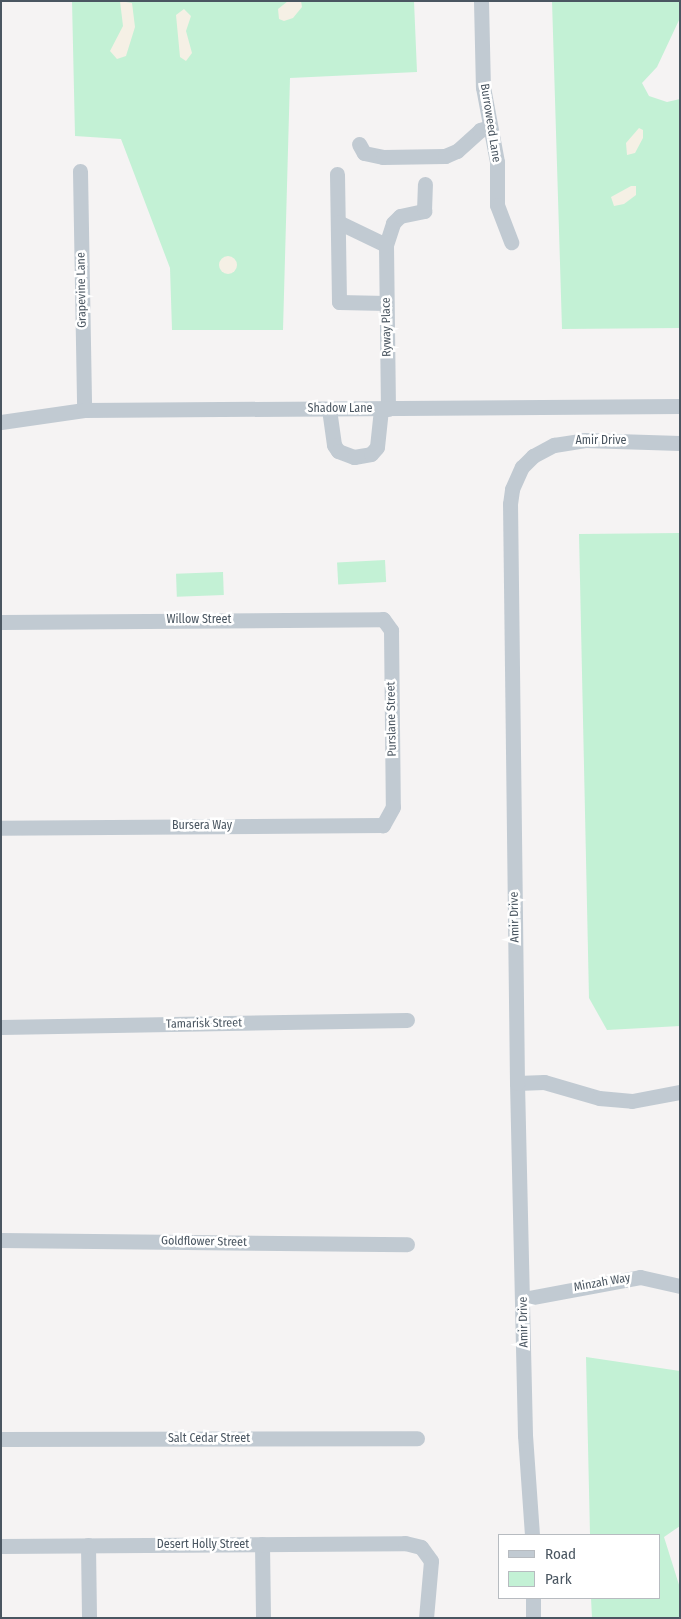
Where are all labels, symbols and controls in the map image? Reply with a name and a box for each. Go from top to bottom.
street label: Burroweed Lane [477,83,503,163]
street label: Grapevine Lane [74,252,90,328]
street label: Ryway Place [379,297,395,357]
street label: Shadow Lane [308,402,372,416]
street label: Amir Drive [576,434,626,448]
street label: Willow Street [167,613,231,627]
street label: Purslane Street [384,681,400,757]
street label: Bursera Way [172,819,232,833]
street label: Amir Drive [507,891,523,943]
street label: Tamarisk Street [166,1016,242,1032]
street label: Goldflower Street [161,1234,247,1250]
street label: Minzah Way [573,1271,631,1295]
street label: Amir Drive [516,1296,532,1348]
street label: Salt Cedar Street [168,1432,250,1446]
legend [498,1534,661,1599]
street label: Desert Holly Street [157,1538,249,1552]
text: Road [545,1545,576,1563]
text: Park [545,1570,572,1588]

